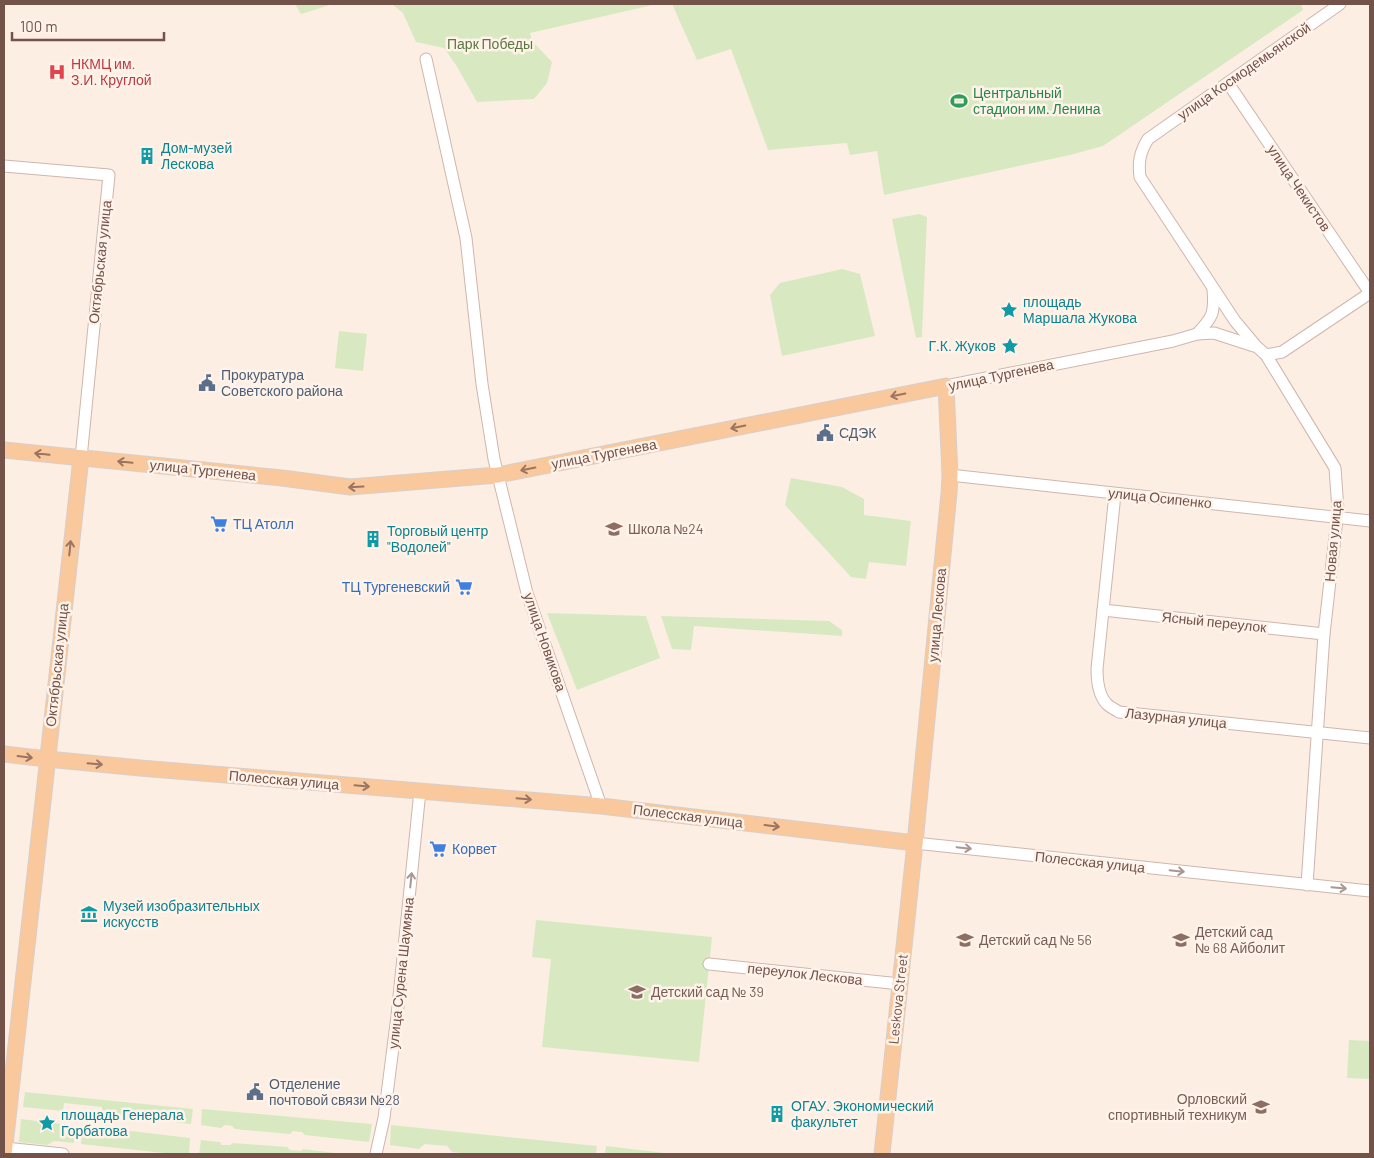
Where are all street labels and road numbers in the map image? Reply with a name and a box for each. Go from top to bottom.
street label: улица Космодемьянской [1174,18,1313,123]
street label: улица Чекистов [1264,141,1335,234]
street label: Октябрьская улица [85,199,114,325]
street label: улица Тургенева [947,355,1055,394]
street label: улица Тургенева [550,435,658,472]
street label: улица Тургенева [149,455,257,484]
street label: улица Осипенко [1107,484,1213,511]
street label: Новая улица [1320,499,1345,582]
street label: улица Лескова [924,567,949,663]
street label: улица Новикова [521,590,570,694]
street label: Октябрьская улица [42,602,71,728]
street label: Ясный переулок [1161,608,1268,636]
street label: Лазурная улица [1124,704,1228,731]
street label: Полесская улица [228,766,340,793]
street label: Полесская улица [632,800,744,831]
street label: Полесская улица [1034,847,1146,876]
street label: улица Сурена Шаумяна [384,896,417,1049]
street label: Leskova Street [884,953,911,1045]
street label: переулок Лескова [747,959,864,988]

